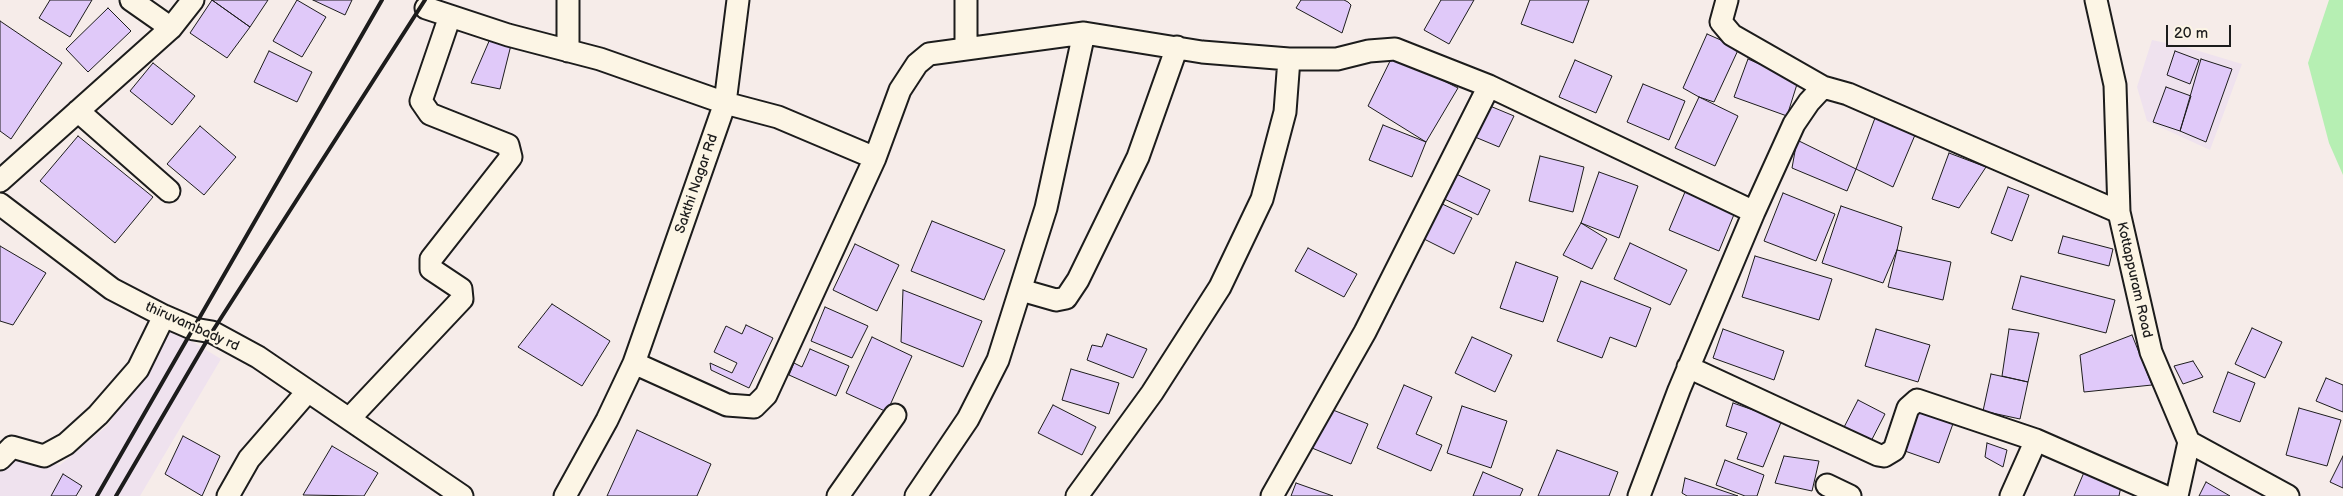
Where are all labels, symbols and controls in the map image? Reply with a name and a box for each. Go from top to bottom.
scale bar [2168,15,2233,47]
text: 20 m [2174,24,2208,43]
street label: Sakthi Nagar Rd [672,132,722,236]
street label: Kottappuram Road [2112,220,2156,340]
street label: thiruvambady rd [142,299,242,355]

